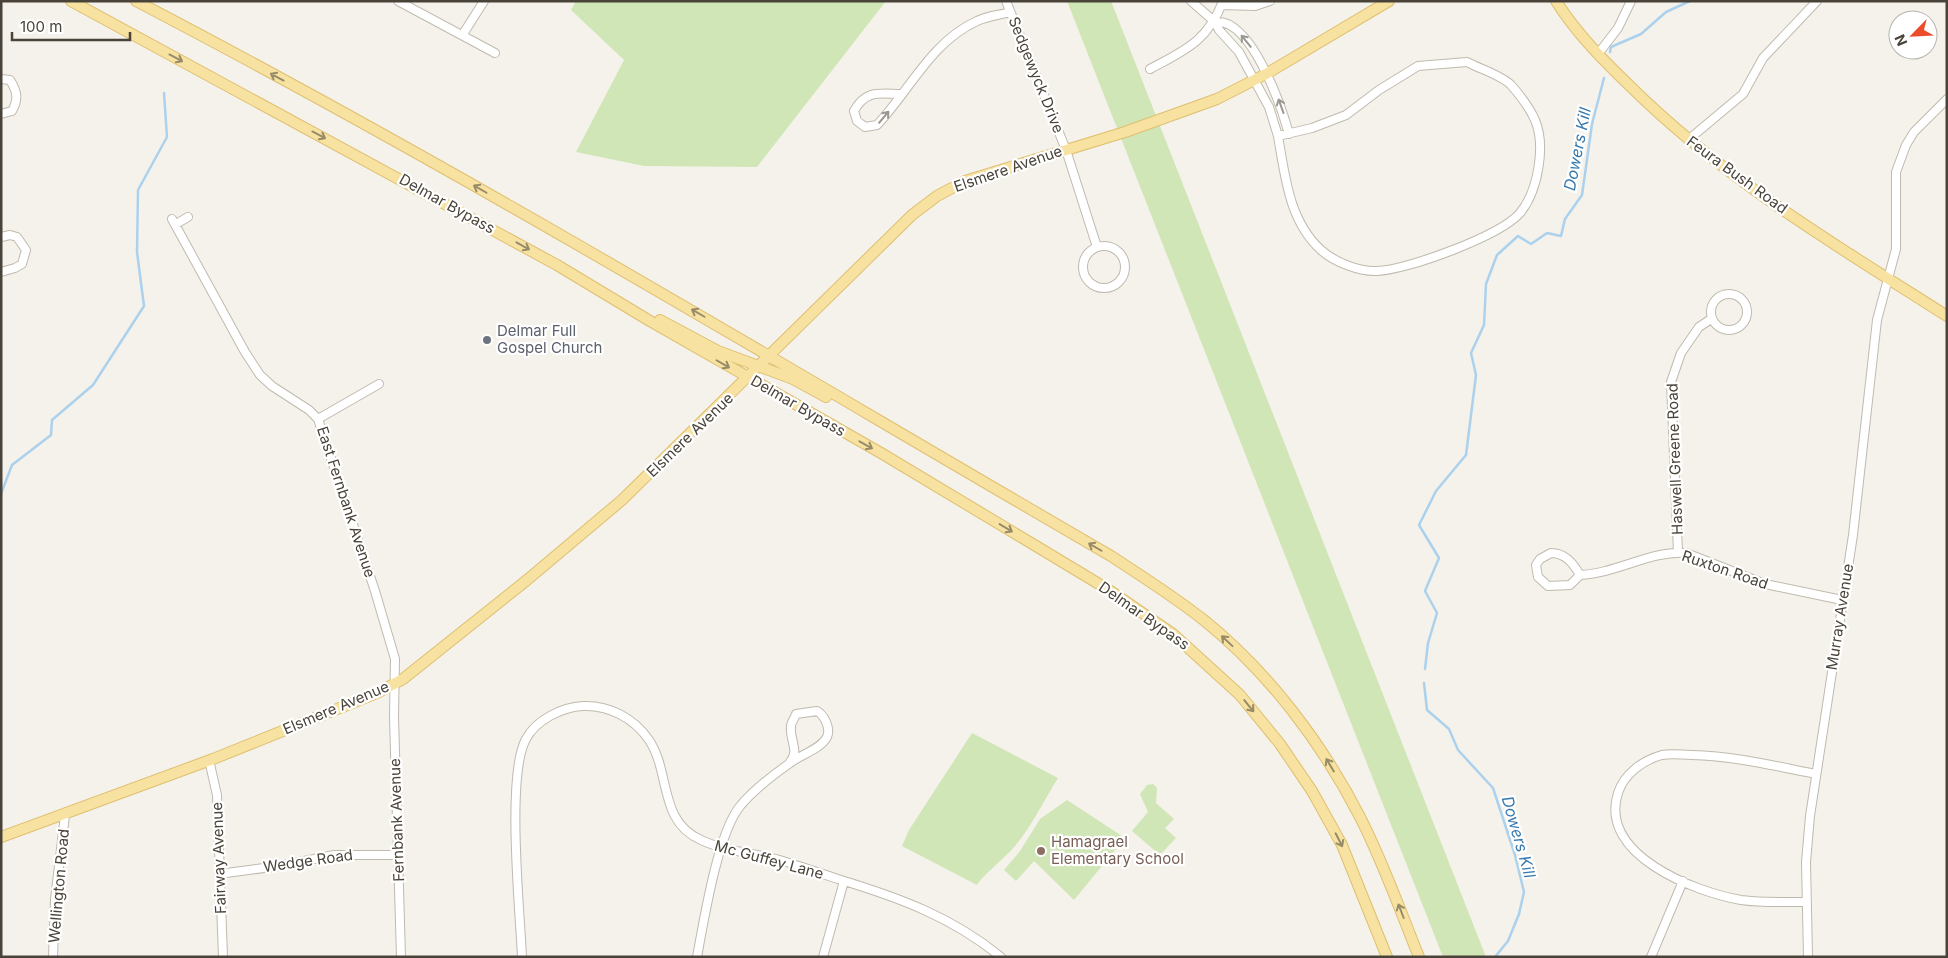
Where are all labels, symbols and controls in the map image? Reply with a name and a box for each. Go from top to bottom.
scale bar [12,10,130,42]
north arrow [1888,10,1938,60]
street label: Sedgewyck Drive [1004,14,1068,136]
text: 100 m [20,17,62,36]
text: N [1891,32,1911,49]
one-way arrow [1241,34,1252,47]
one-way arrow [168,53,183,63]
one-way arrow [269,72,284,82]
one-way arrow [1276,99,1285,114]
water label: Dowers Kill [1559,106,1595,192]
one-way arrow [879,110,890,123]
one-way arrow [311,131,326,140]
street label: Feura Bush Road [1683,132,1791,218]
street label: Elsmere Avenue [951,141,1065,196]
street label: Delmar Bypass [396,169,498,238]
one-way arrow [474,184,488,194]
one-way arrow [515,242,530,251]
one-way arrow [691,308,705,318]
place label: Delmar Full Gospel Church [497,321,602,357]
marker: Delmar Full Gospel Church [481,334,493,346]
one-way arrow [716,359,731,369]
street label: Delmar Bypass [747,371,849,440]
street label: Haswell Greene Road [1662,383,1687,535]
street label: Elsmere Avenue [642,388,737,481]
street label: East Fernbank Avenue [313,424,380,580]
one-way arrow [859,440,874,450]
one-way arrow [999,523,1013,533]
one-way arrow [1088,541,1102,551]
street label: Ruxton Road [1680,546,1771,593]
street label: Murray Avenue [1822,562,1857,671]
street label: Delmar Bypass [1095,577,1193,654]
one-way arrow [1220,635,1233,647]
street label: Elsmere Avenue [280,677,392,738]
one-way arrow [1243,699,1254,712]
street label: Fernbank Avenue [385,758,408,882]
one-way arrow [1325,759,1335,773]
water label: Dowers Kill [1498,794,1540,880]
street label: Fairway Avenue [207,802,230,914]
street label: Wellington Road [44,828,73,944]
place label: Hamagrael Elementary School [1051,832,1184,868]
one-way arrow [1335,832,1344,847]
street label: Mc Guffey Lane [713,836,826,883]
street label: Wedge Road [262,845,354,876]
marker: Hamagrael Elementary School [1035,845,1047,857]
one-way arrow [1396,904,1405,920]

